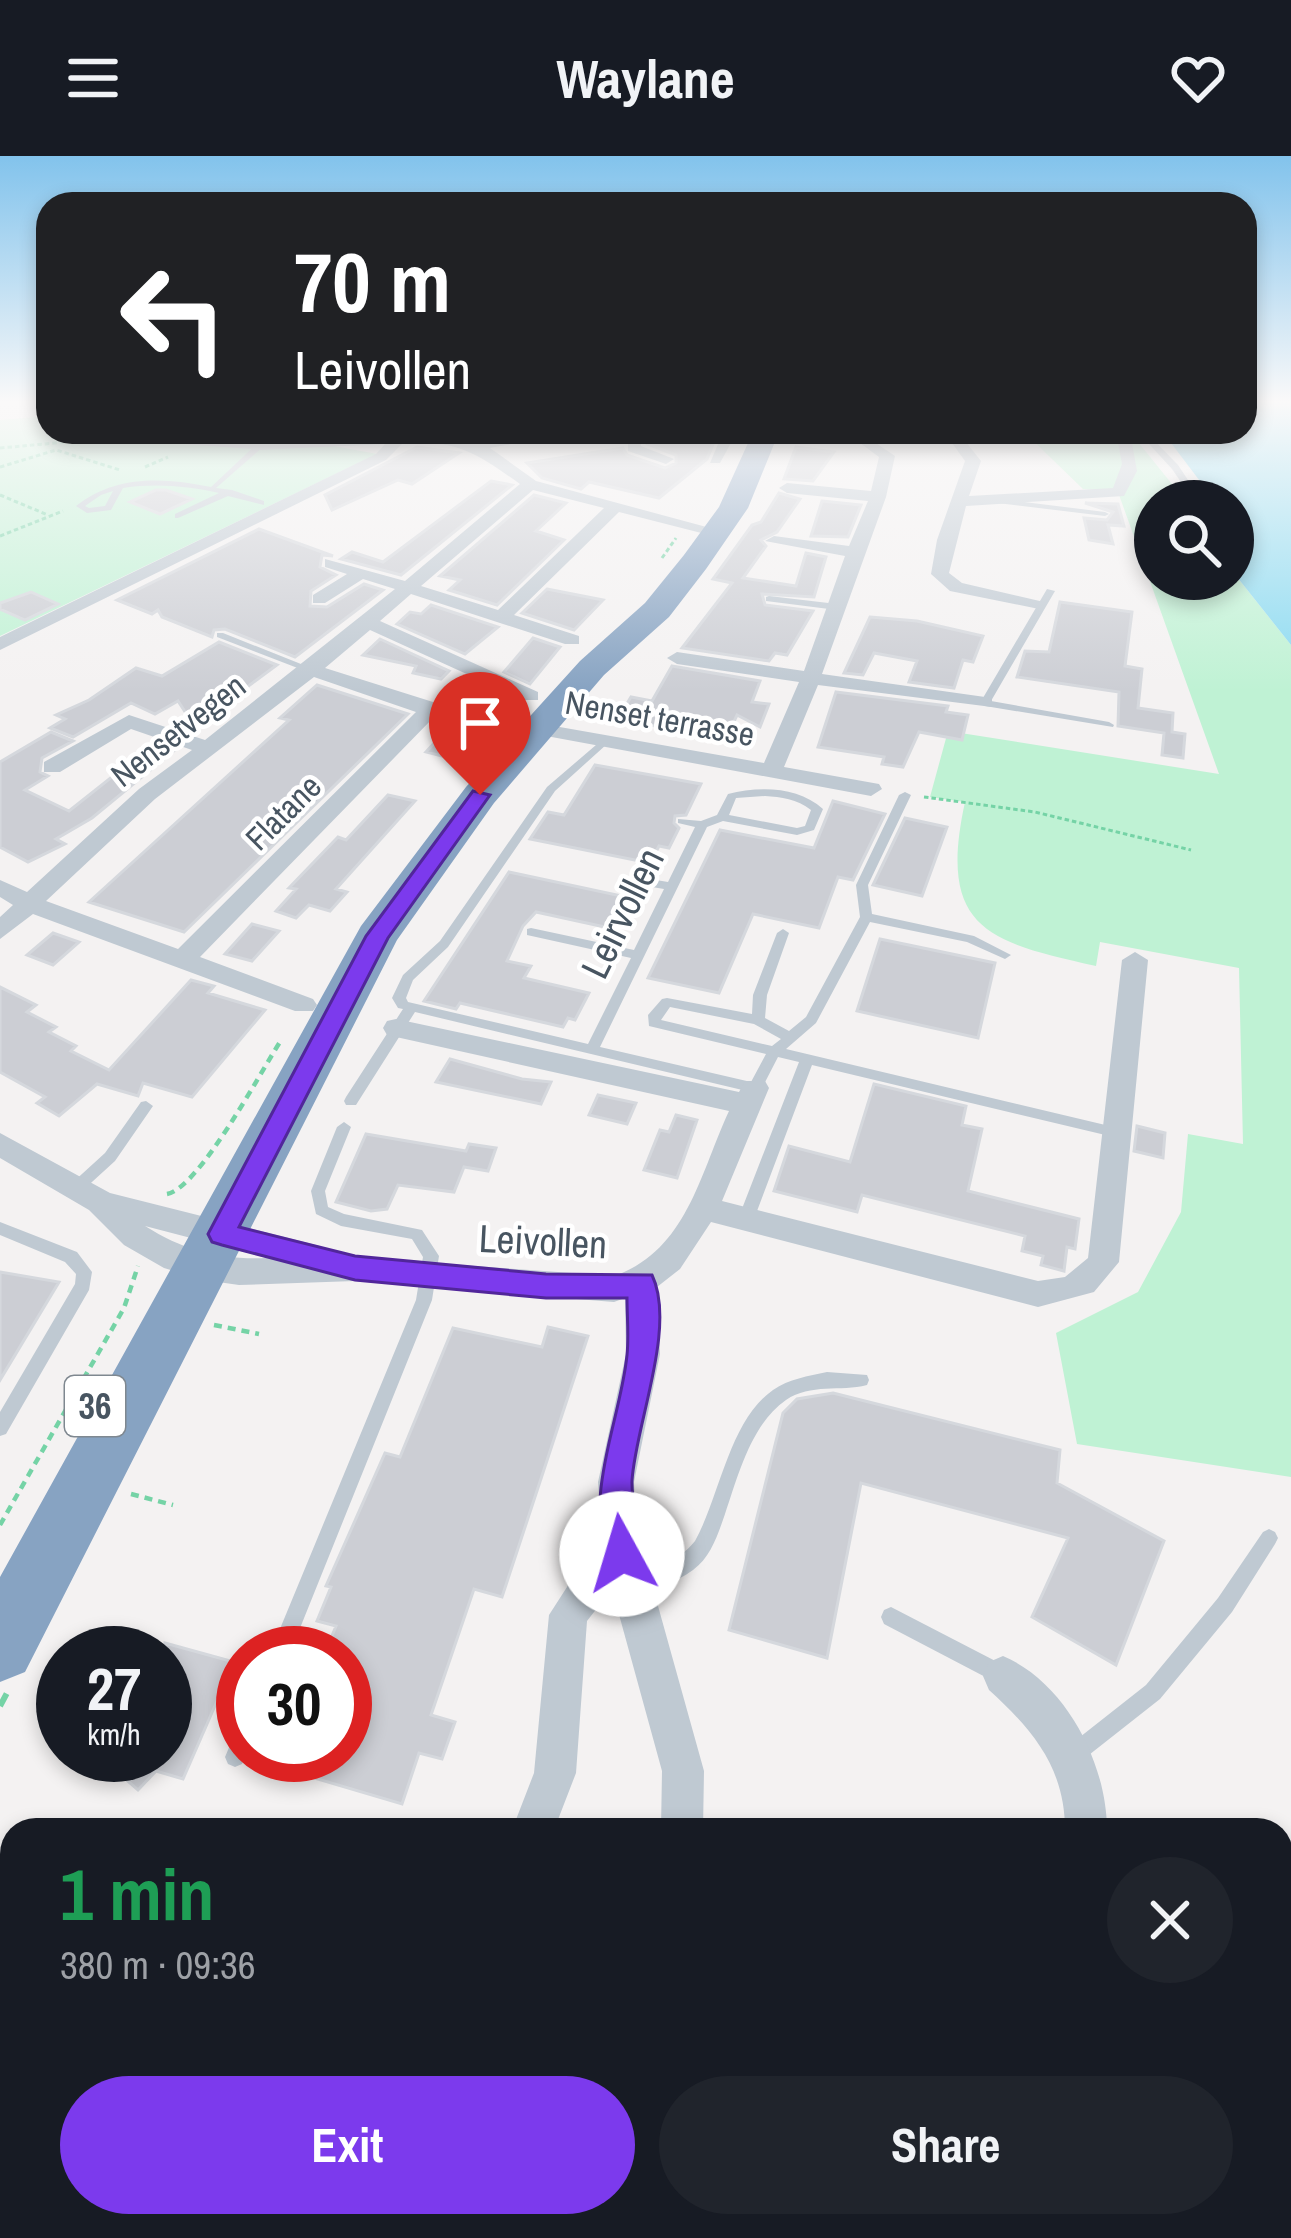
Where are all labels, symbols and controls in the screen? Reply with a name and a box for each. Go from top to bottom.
text: Waylane [556,42,735,115]
icon: menu [60,45,126,111]
icon: heart [1165,45,1231,111]
text: 70 m [294,225,451,338]
icon: left [96,240,252,396]
text: Leivollen [294,333,471,406]
map controls [1134,480,1254,600]
button: search [1134,480,1254,600]
street label: Nensetvegen [102,664,254,796]
pin [429,672,531,795]
street label: Nenset terrasse [562,680,758,756]
icon: arrive [447,690,513,756]
street label: Flatane [236,765,330,859]
street label: Leirvollen [568,839,676,987]
street label: Leivollen [478,1212,608,1270]
road number: 36 [65,1376,125,1436]
position arrow [559,1491,685,1617]
speed limit sign: 30 [216,1626,372,1782]
text: 27 [87,1648,141,1729]
text: km/h [87,1714,141,1754]
text: 1 min [60,1845,214,1942]
button: close [1107,1857,1233,1983]
text: 380 m · 09:36 [60,1939,256,1991]
button: Exit [60,2076,635,2214]
button: Share [659,2076,1233,2214]

